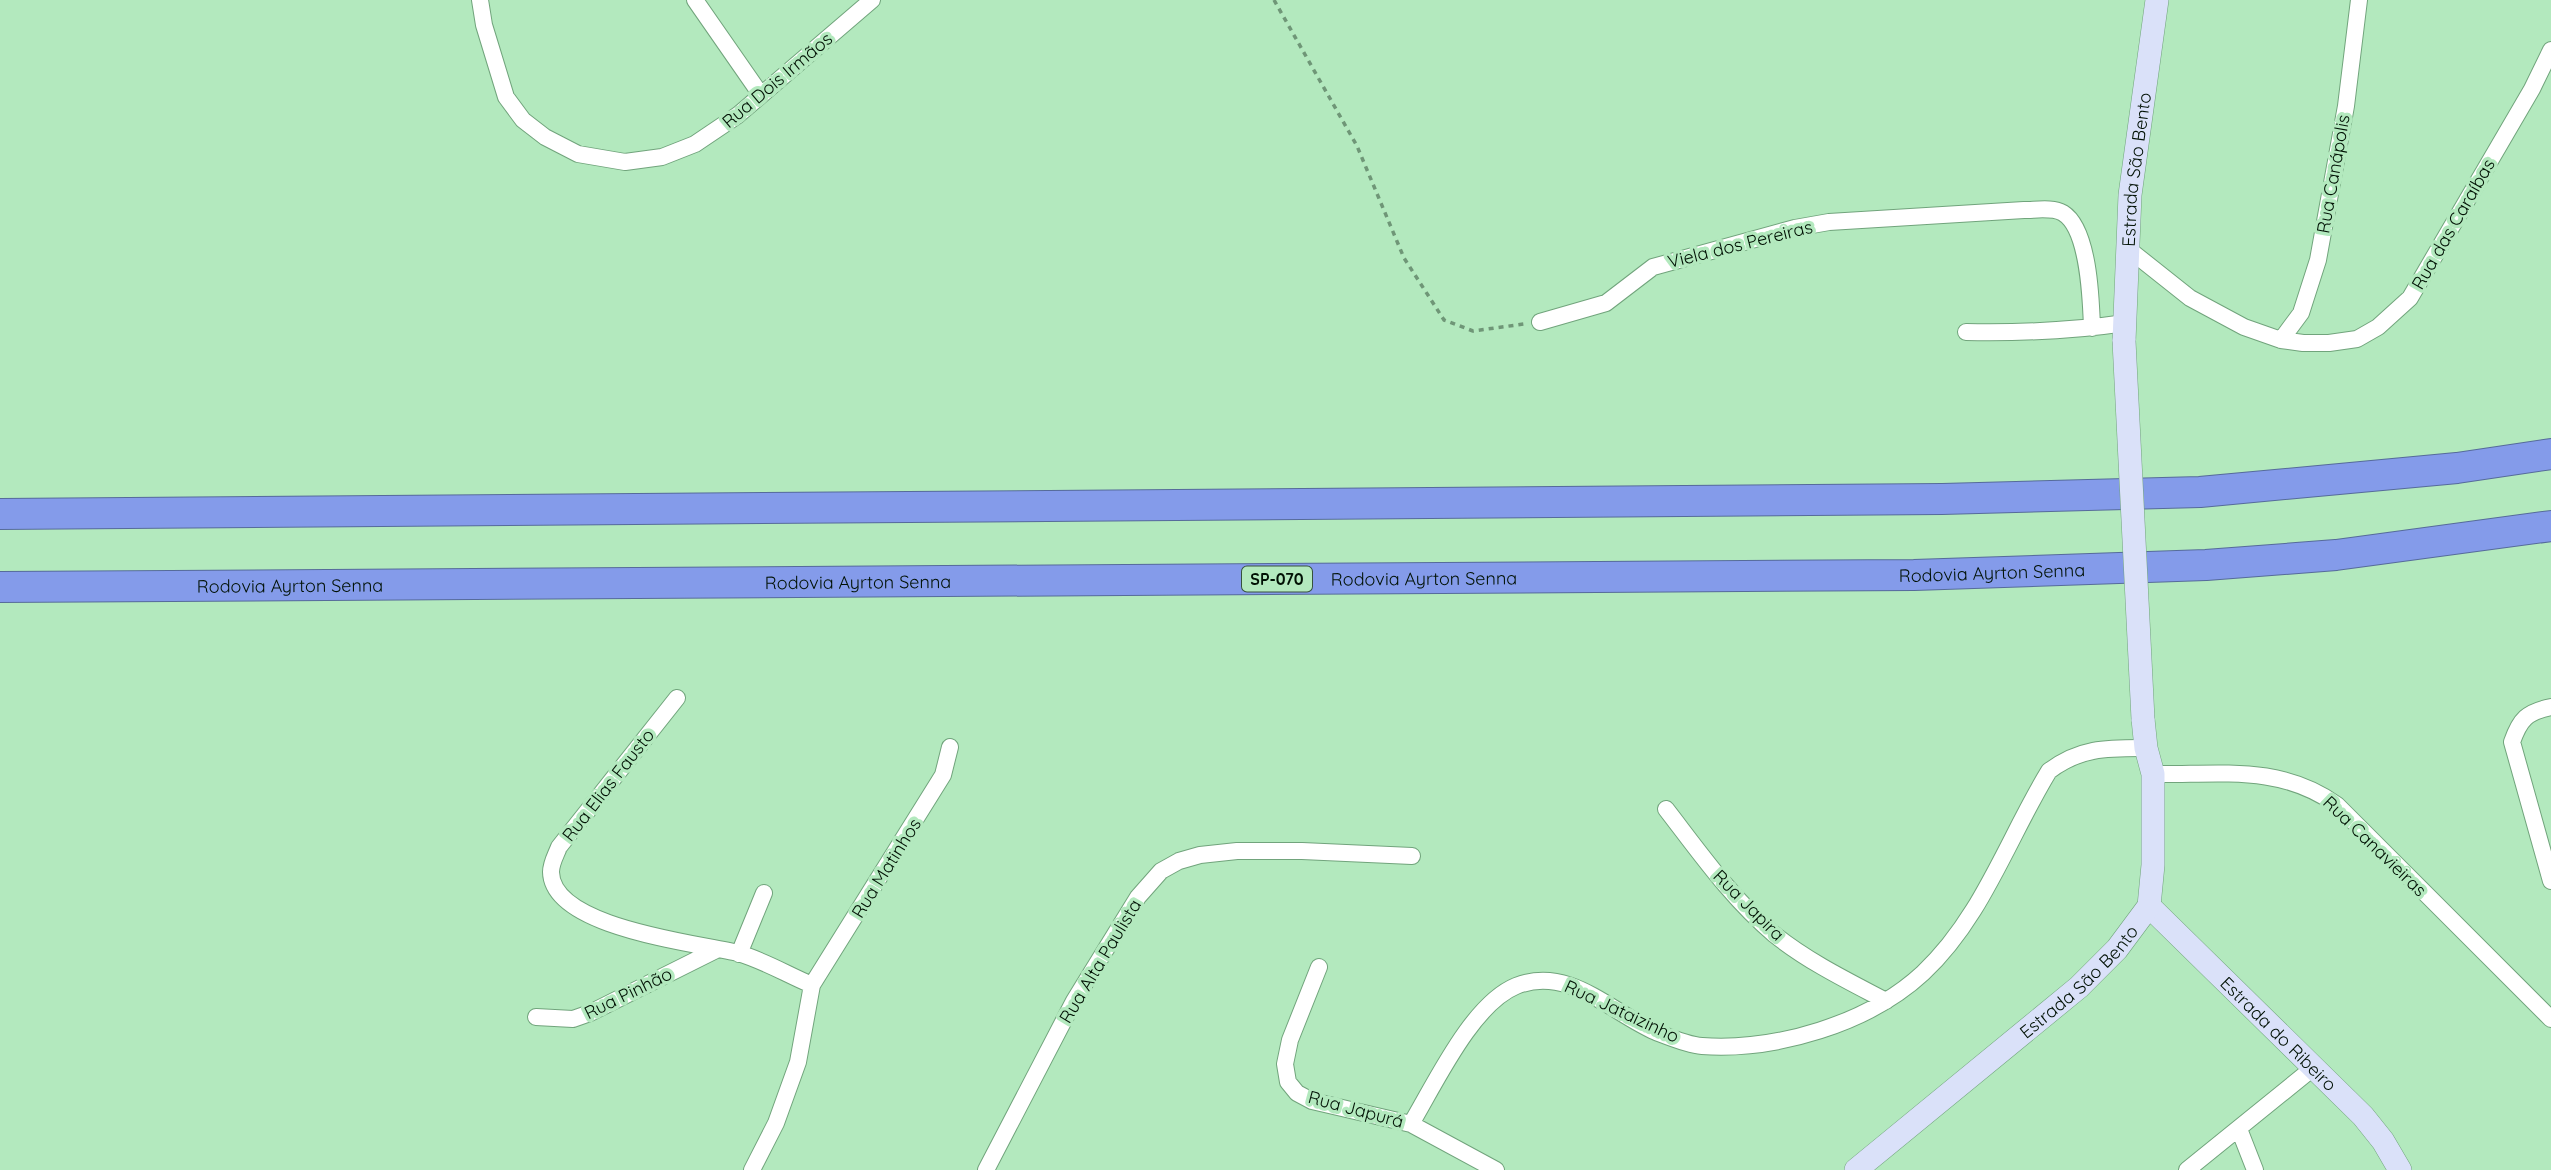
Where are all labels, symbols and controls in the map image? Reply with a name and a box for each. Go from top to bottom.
street label: Rua Dois Irmãos [717,27,837,133]
street label: Estrada São Bento [2116,91,2156,247]
street label: Rua Canápolis [2311,113,2355,235]
street label: Rua das Caraíbas [2406,154,2500,294]
street label: Viela dos Pereiras [1665,215,1815,273]
street label: Rodovia Ayrton Senna [1899,558,2085,587]
road number: SP-070 [1242,566,1312,592]
street label: Rodovia Ayrton Senna [1331,566,1517,590]
street label: Rodovia Ayrton Senna [765,570,951,594]
street label: Rodovia Ayrton Senna [197,573,383,597]
street label: Rua Elias Fausto [557,724,659,846]
street label: Rua Canavieiras [2318,791,2432,901]
street label: Rua Matinhos [846,814,926,922]
street label: Rua Japira [1709,865,1789,945]
street label: Rua Alta Paulista [1054,895,1146,1027]
street label: Estrada São Bento [2014,920,2143,1043]
street label: Rua Pinhão [580,962,676,1024]
street label: Estrada do Ribeiro [2216,971,2342,1096]
street label: Rua Jataizinho [1561,974,1683,1048]
street label: Rua Japurá [1306,1085,1406,1133]

